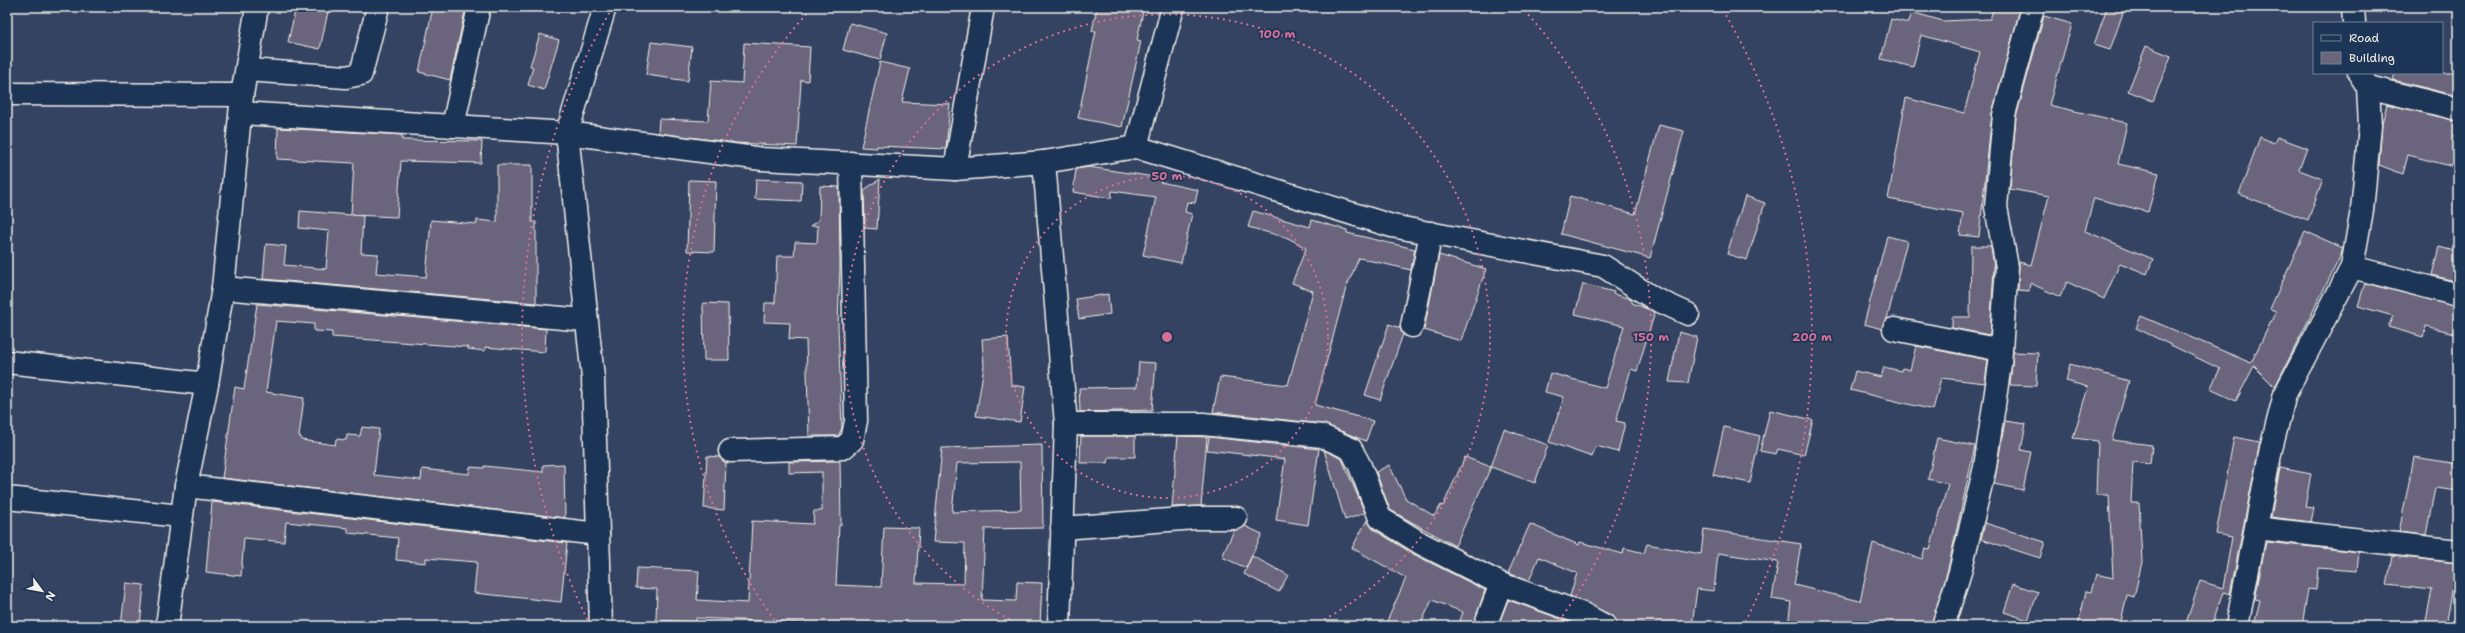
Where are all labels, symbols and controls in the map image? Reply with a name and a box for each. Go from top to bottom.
legend [2313,22,2443,74]
text: 100 m [1259,26,1296,42]
text: Road [2349,30,2380,46]
text: Building [2349,50,2395,66]
text: 50 m [1152,168,1183,184]
text: 150 m [1633,329,1669,345]
text: 200 m [1792,329,1832,345]
centre of rings [1160,330,1174,344]
north arrow [22,571,62,611]
text: N [41,588,59,604]

